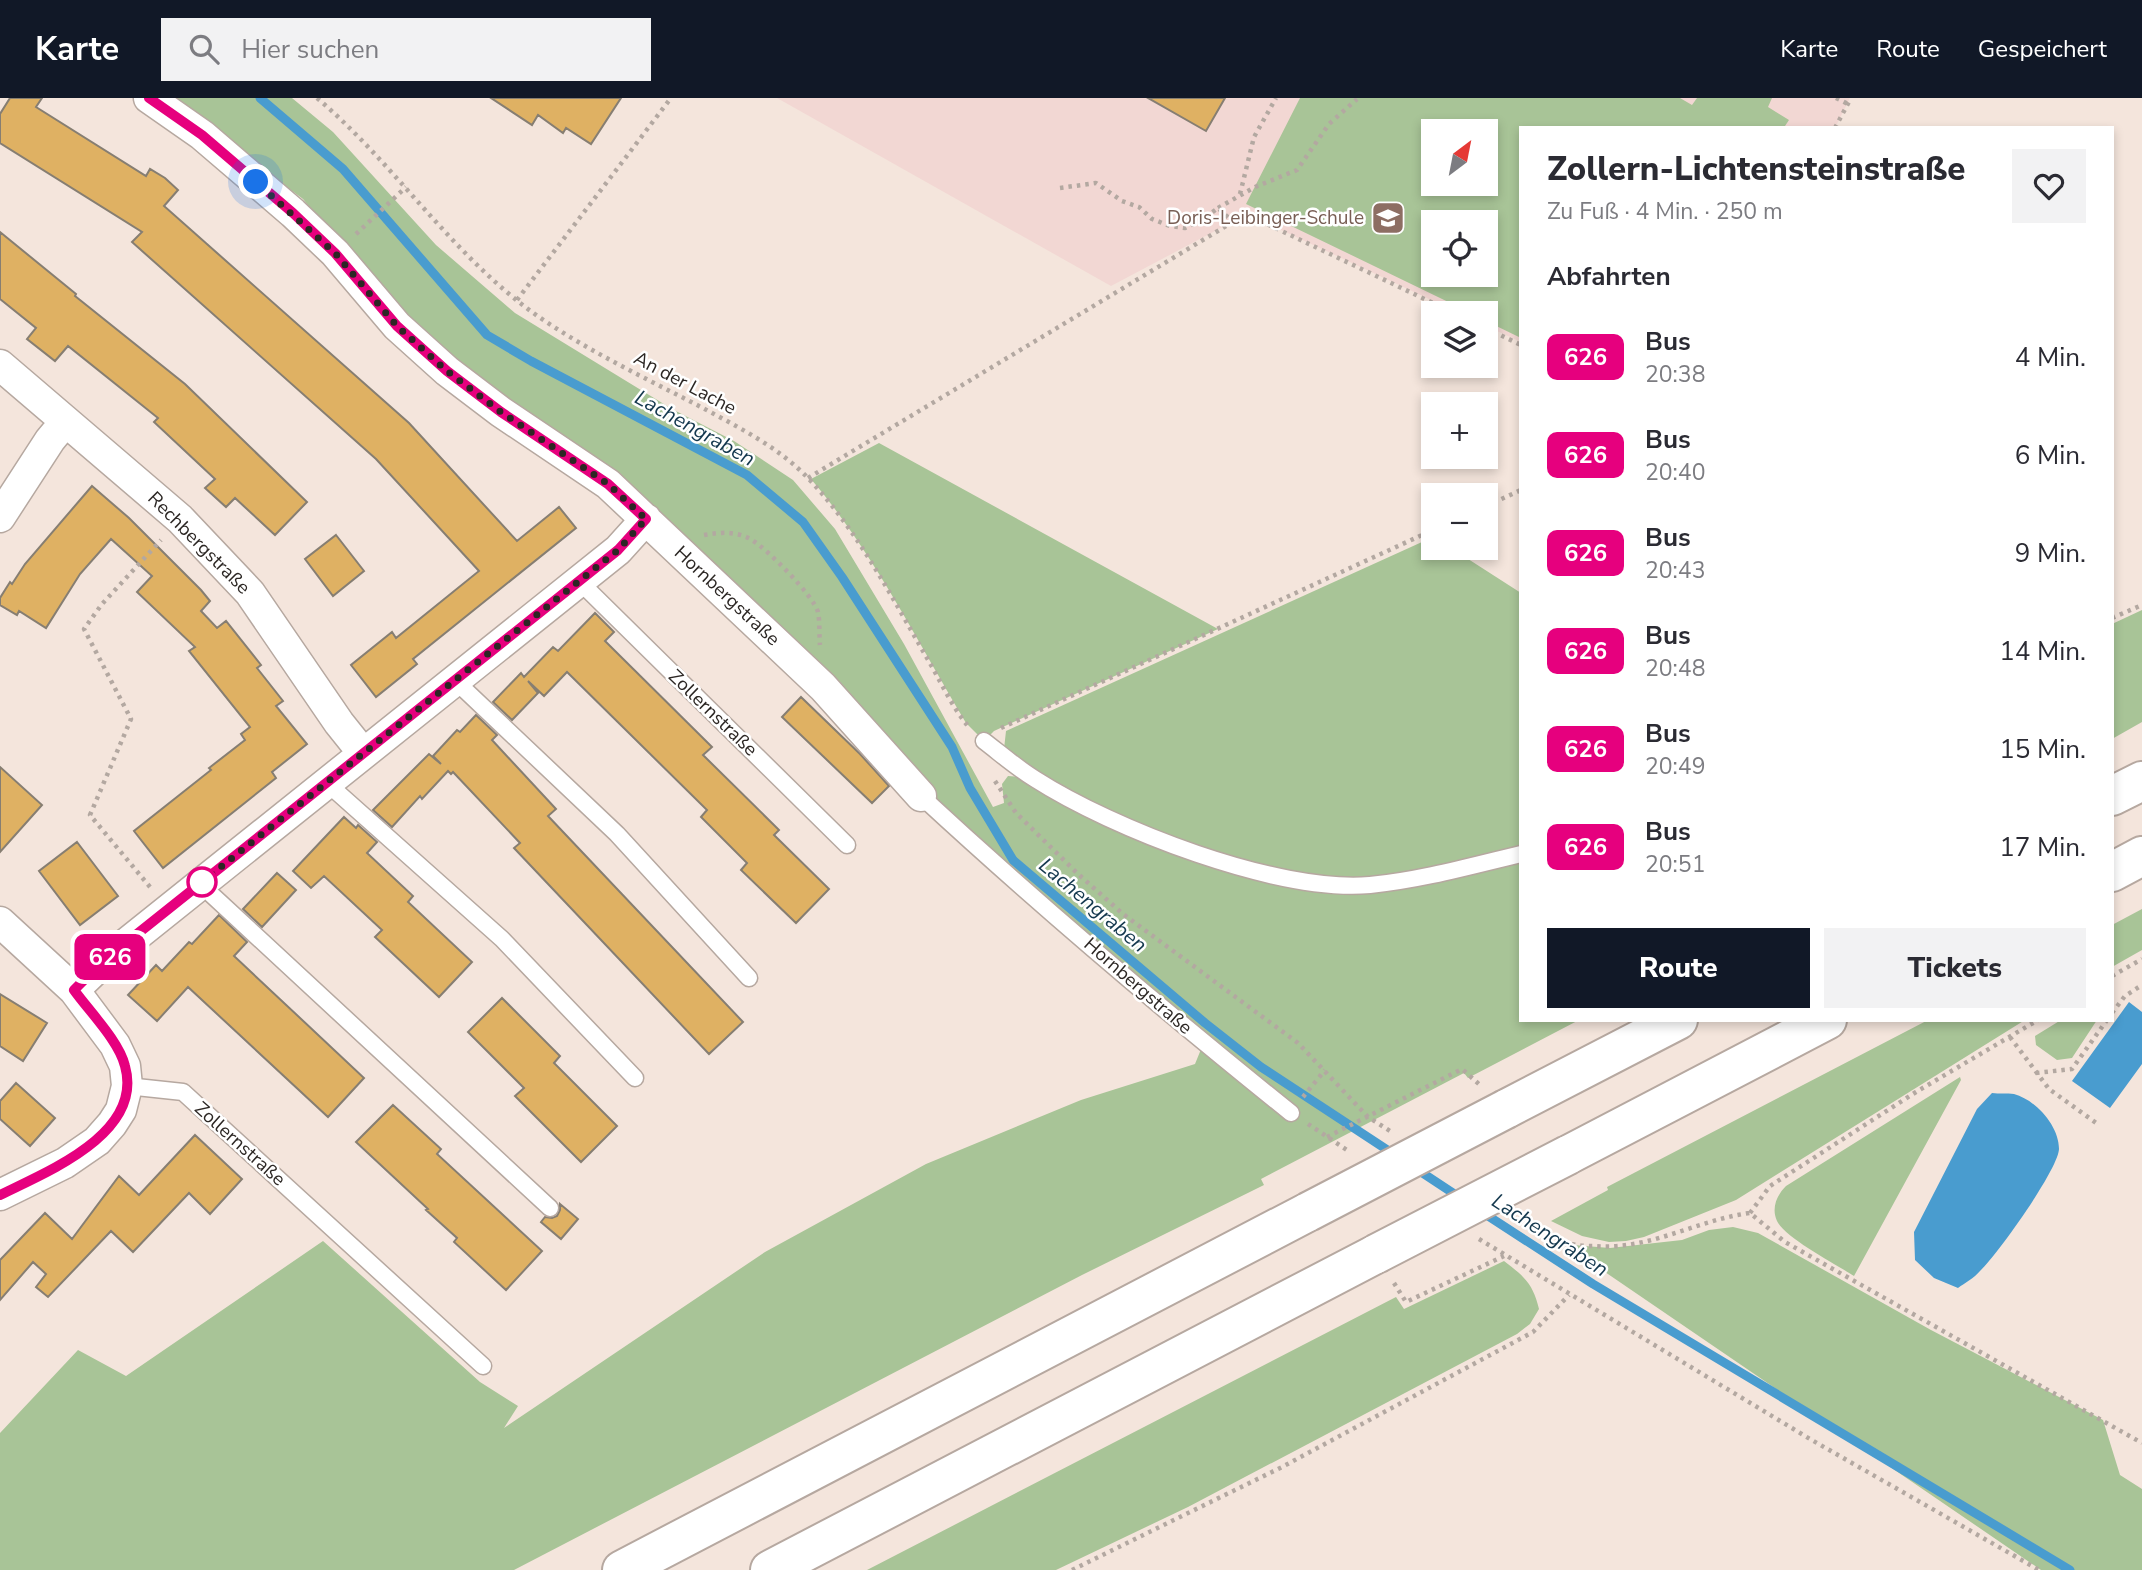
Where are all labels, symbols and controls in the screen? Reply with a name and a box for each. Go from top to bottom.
search box [161,18,651,81]
text: Karte [35,27,119,72]
icon: search [185,30,223,68]
text: Hier suchen [241,32,379,67]
text: Karte [1780,33,1838,65]
text: Route [1876,33,1940,65]
text: Gespeichert [1978,33,2107,65]
north arrow [1421,119,1498,196]
map controls [1421,119,1498,560]
text: Zollern-Lichtensteinstraße [1547,147,1965,192]
button: heart [2012,149,2086,223]
your location [238,164,273,199]
text: Zu Fuß · 4 Min. · 250 m [1547,196,1783,227]
school or university icon: Doris-Leibinger-Schule [1369,199,1407,237]
place label: Doris-Leibinger-Schule [1167,205,1364,231]
button: locate [1421,210,1498,287]
text: Abfahrten [1547,259,1671,294]
button: layers [1421,301,1498,378]
text: Bus [1645,324,1691,359]
text: 4 Min. [2015,340,2086,375]
text: 626 [1564,341,1607,373]
street label: An der Lache [629,345,741,421]
text: 20:38 [1645,359,1705,390]
water label: Lachengraben [630,383,760,473]
button: + [1421,392,1498,469]
text: Bus [1645,422,1691,457]
text: 6 Min. [2015,438,2086,473]
text: 626 [1564,439,1607,471]
text: 20:40 [1645,457,1705,488]
button: − [1421,483,1498,560]
street label: Rechbergstraße [142,486,256,600]
text: Bus [1645,520,1691,555]
text: 9 Min. [2015,536,2086,571]
text: 626 [1564,537,1607,569]
street label: Hornbergstraße [668,540,786,652]
text: 20:43 [1645,555,1705,586]
text: Bus [1645,618,1691,653]
text: 14 Min. [1999,634,2086,669]
text: 626 [1564,635,1607,667]
text: 20:48 [1645,653,1705,684]
street label: Zollernstraße [663,664,763,762]
text: Bus [1645,716,1691,751]
text: 15 Min. [1999,732,2086,767]
text: 626 [1564,733,1607,765]
text: 20:49 [1645,751,1705,782]
text: Bus [1645,814,1691,849]
text: 17 Min. [1999,830,2086,865]
text: 626 [1564,831,1607,863]
text: 20:51 [1645,849,1705,880]
water label: Lachengraben [1033,851,1153,959]
unlabelled marker [187,867,217,897]
button: Route [1547,928,1810,1008]
button: Tickets [1824,928,2086,1008]
street label: Hornbergstraße [1078,932,1198,1040]
line badge: 626 [70,934,150,980]
text: 626 [88,941,132,973]
street label: Zollernstraße [189,1096,291,1192]
water label: Lachengraben [1486,1187,1614,1283]

